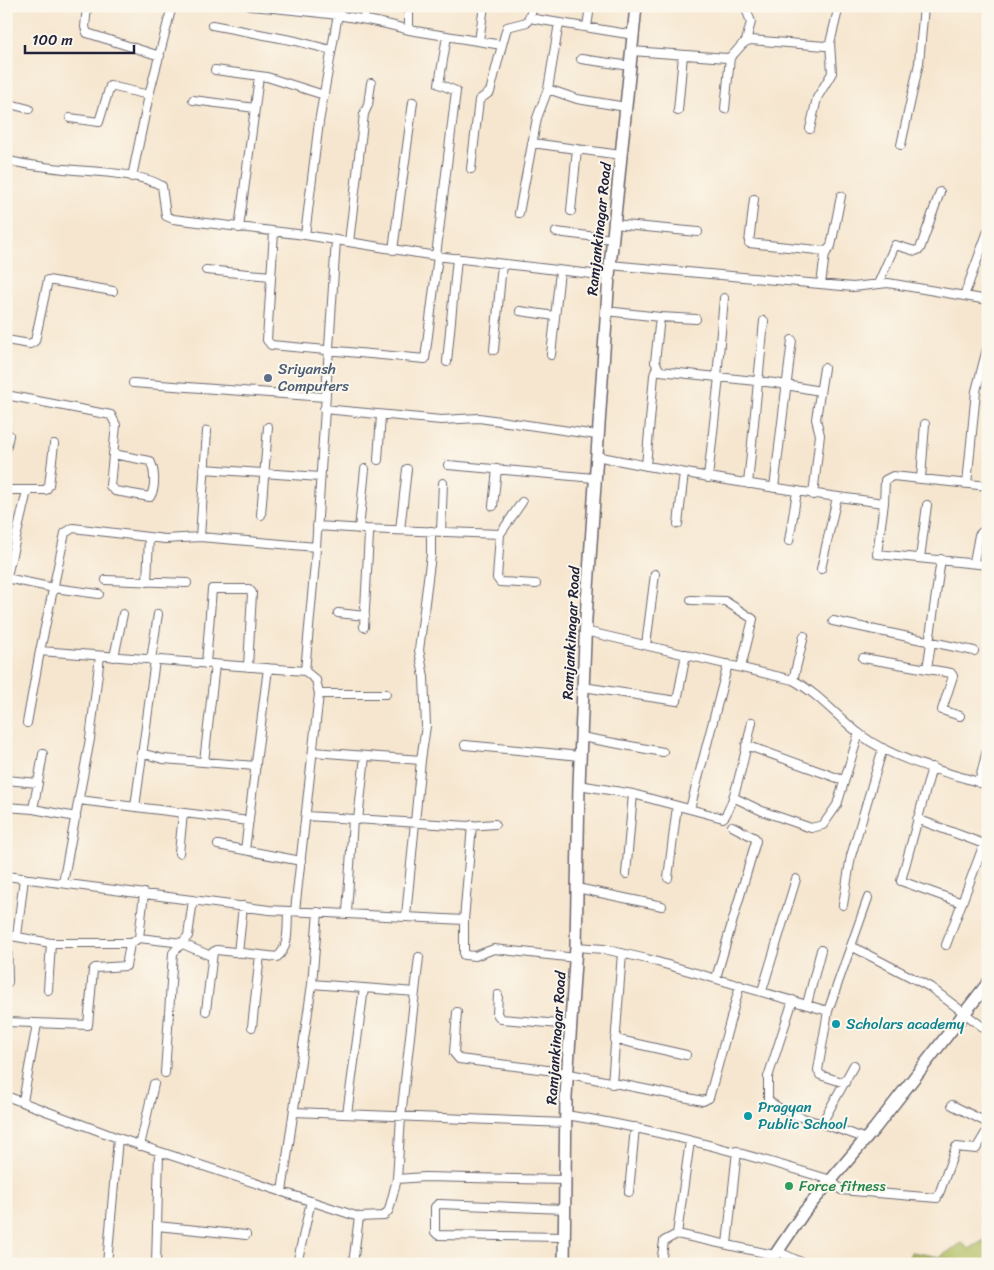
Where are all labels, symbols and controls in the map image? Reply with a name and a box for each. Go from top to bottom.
scale bar [25,22,134,54]
text: 100 m [32,27,73,53]
street label: Ramjankinagar Road [579,160,619,297]
place label: Sriyansh Computers [278,356,349,399]
marker: Sriyansh Computers [262,372,274,384]
street label: Ramjankinagar Road [555,565,588,700]
street label: Ramjankinagar Road [538,969,574,1106]
place label: Scholars academy [846,1011,965,1037]
marker: Scholars academy [830,1018,842,1030]
place label: Pragyan Public School [758,1094,848,1137]
marker: Pragyan Public School [742,1110,754,1122]
place label: Force fitness [799,1173,886,1199]
marker: Force fitness [783,1180,795,1192]

